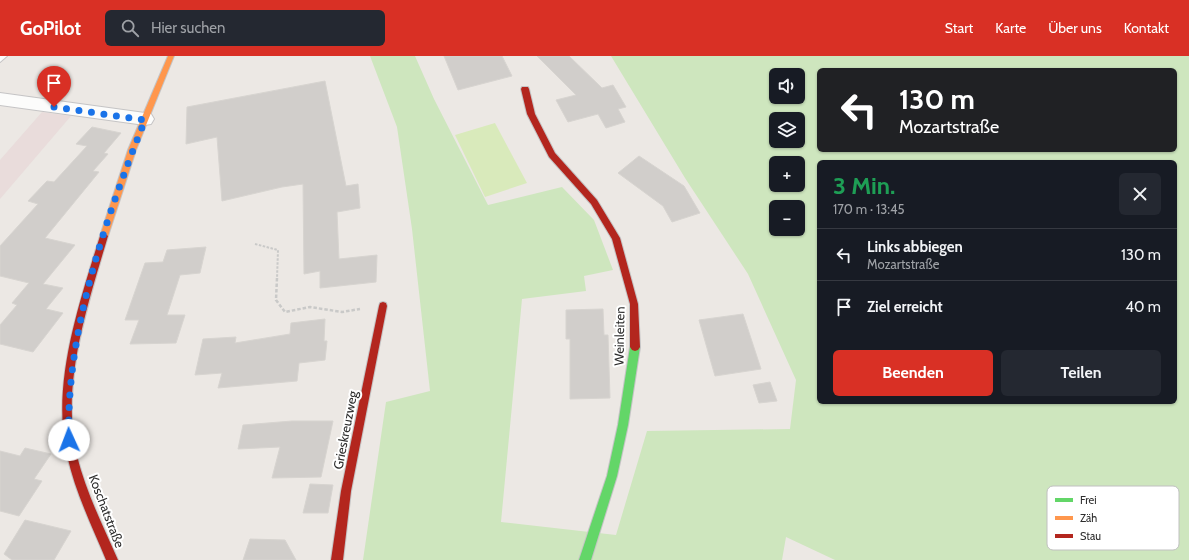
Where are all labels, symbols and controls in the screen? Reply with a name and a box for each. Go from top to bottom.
search box [105,10,385,46]
text: GoPilot [20,17,81,40]
icon: search [119,17,141,39]
text: Hier suchen [151,19,225,37]
text: Start [945,19,973,37]
text: Karte [995,19,1026,37]
text: Über uns [1048,19,1102,37]
text: Kontakt [1124,19,1169,37]
pin [37,66,71,107]
map controls [769,68,805,236]
button: sound [769,68,805,104]
icon: arrive [43,72,65,94]
text: 130 m [899,82,975,116]
icon: left [833,84,885,136]
button: layers [769,112,805,148]
text: Mozartstraße [899,116,999,138]
button: + [769,156,805,192]
text: 3 Min. [833,171,895,200]
button: close [1119,173,1161,215]
button: − [769,200,805,236]
text: 170 m · 13:45 [833,201,905,217]
text: Links abbiegen [867,238,963,256]
icon: left [833,244,855,266]
text: 130 m [1121,246,1161,264]
text: Mozartstraße [867,256,939,272]
icon: arrive [833,296,855,318]
text: Ziel erreicht [867,298,943,316]
text: 40 m [1125,298,1161,316]
street label: Weinleiten [610,306,628,366]
button: Beenden [833,350,993,396]
button: Teilen [1001,350,1161,396]
street label: Grieskreuzweg [330,389,361,471]
position arrow [48,419,90,461]
street label: Koschatstraße [86,472,128,550]
legend [1047,486,1179,550]
text: Frei [1080,493,1097,507]
text: Zäh [1080,511,1097,525]
text: Stau [1080,529,1101,543]

